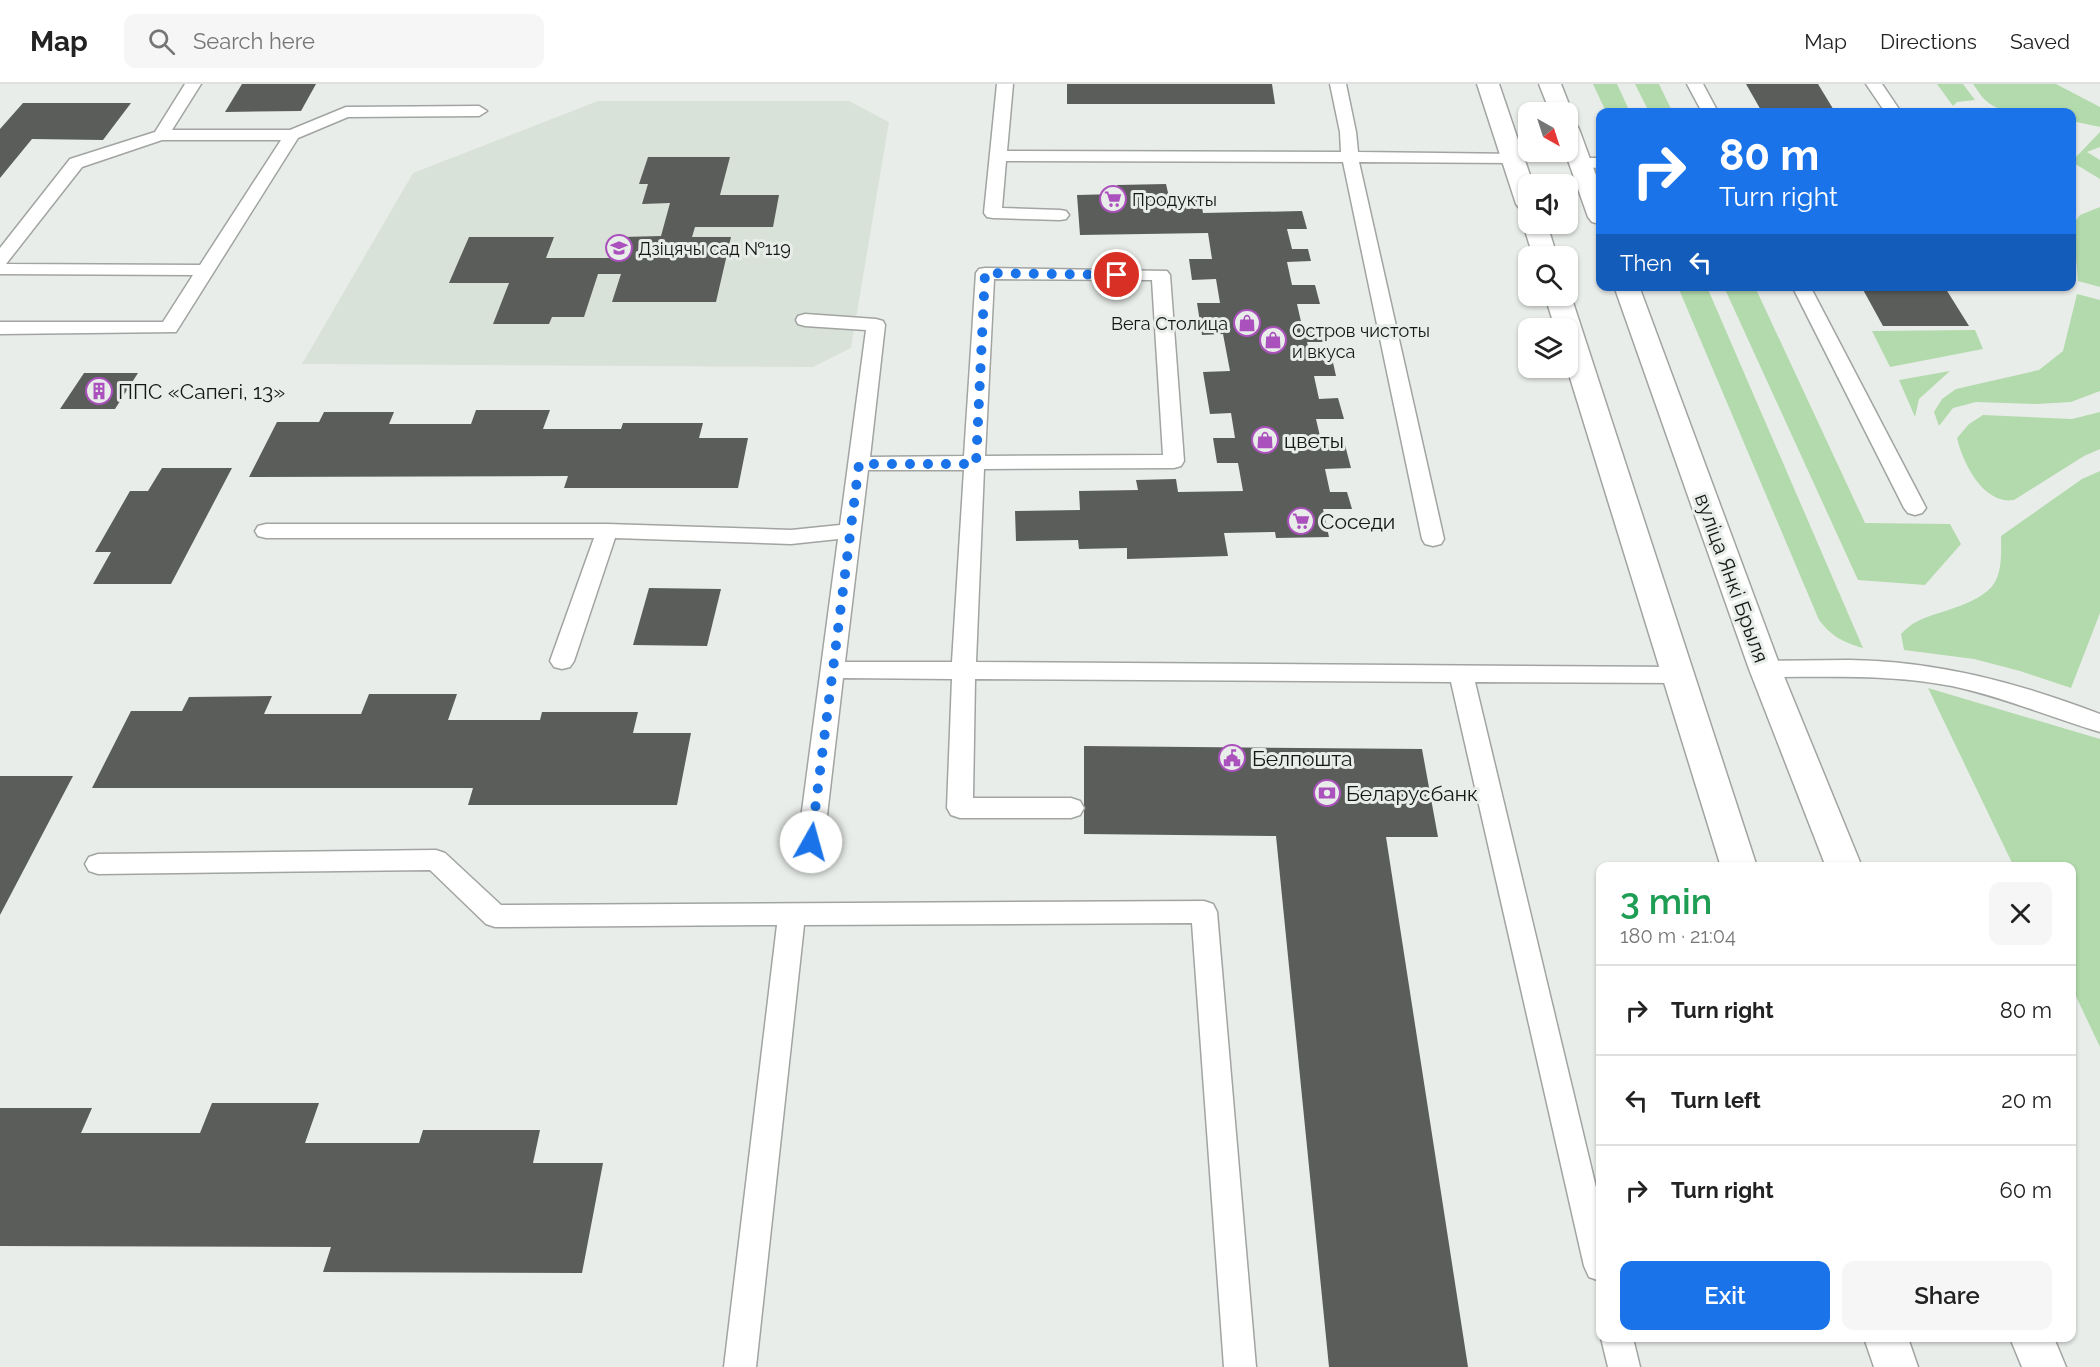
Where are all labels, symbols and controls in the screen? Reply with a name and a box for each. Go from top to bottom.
search box [124,14,544,68]
text: Map [30,25,88,58]
icon: search [145,25,178,58]
text: Search here [193,28,315,54]
text: Map [1804,29,1847,54]
text: Directions [1880,29,1977,54]
text: Saved [2010,29,2070,54]
north arrow [1518,102,1578,162]
map controls [1518,102,1578,378]
text: 80 m [1719,131,1819,180]
icon: right [1620,132,1698,210]
button: sound [1518,174,1578,234]
text: Turn right [1719,181,1838,212]
supermarket icon: Продукты [1098,184,1128,214]
place label: Продукты [1132,189,1217,210]
school or university icon: Дзіцячы сад №119 [604,233,634,263]
place label: Дзіцячы сад №119 [638,238,791,259]
button: search [1518,246,1578,306]
icon: left [1684,246,1717,279]
pin [1091,249,1142,300]
text: Then [1620,250,1672,276]
icon: arrive [1100,258,1133,291]
shop icon: Вега Столица [1232,308,1262,338]
place label: Вега Столица [1111,313,1228,334]
button: layers [1518,318,1578,378]
place label: Остров чистоты и вкуса [1292,320,1430,362]
shop icon: Остров чистоты и вкуса [1258,325,1288,355]
building icon: ППС «Сапегі, 13» [84,376,114,406]
place label: ППС «Сапегі, 13» [118,379,285,404]
shop icon: цветы [1250,425,1280,455]
place label: цветы [1284,428,1344,453]
street label: вуліца Янкі Брыля [1690,490,1774,666]
supermarket icon: Соседи [1286,506,1316,536]
place label: Соседи [1320,509,1395,534]
public building icon: Белпошта [1217,743,1247,773]
place label: Белпошта [1252,746,1353,771]
bank icon: Беларусбанк [1312,778,1342,808]
place label: Беларусбанк [1346,781,1478,806]
position arrow [779,810,843,874]
text: 3 min [1620,880,1712,922]
button: close [1989,882,2052,945]
text: 180 m · 21:04 [1620,924,1736,948]
icon: right [1620,994,1653,1027]
text: Turn right [1671,997,1774,1023]
text: 80 m [2000,997,2052,1023]
icon: left [1620,1084,1653,1117]
text: Turn left [1671,1087,1761,1113]
text: 20 m [2001,1087,2052,1113]
icon: right [1620,1174,1653,1207]
text: Turn right [1671,1177,1774,1203]
text: 60 m [1999,1177,2052,1203]
button: Exit [1620,1261,1830,1330]
button: Share [1842,1261,2052,1330]

